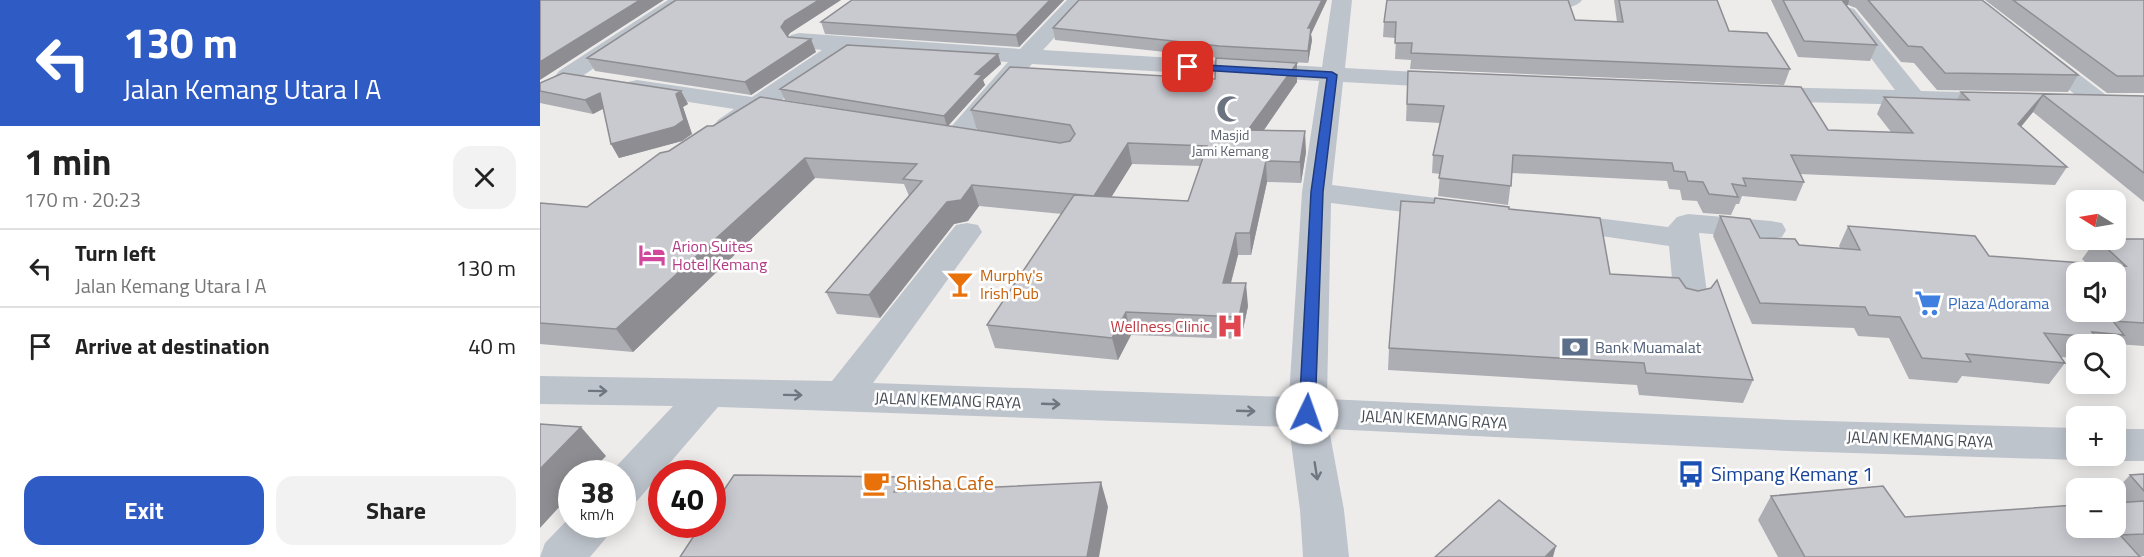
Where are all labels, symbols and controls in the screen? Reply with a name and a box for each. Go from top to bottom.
text: 130 m [123,10,238,74]
icon: left [24,24,102,102]
pin [1162,41,1213,92]
icon: arrive [1171,50,1204,83]
text: Jalan Kemang Utara I A [123,68,381,109]
mosque icon: Masjid Jami Kemang [1215,94,1245,124]
place label: Masjid Jami Kemang [1191,124,1269,161]
text: 1 min [24,134,111,189]
button: close [453,146,516,209]
text: 170 m · 20:23 [24,184,141,215]
north arrow [2066,190,2126,250]
map controls [2066,190,2126,538]
place label: Arion Suites Hotel Kemang [672,234,767,276]
text: Turn left [75,236,156,270]
hotel icon: Arion Suites Hotel Kemang [637,240,667,270]
text: 130 m [456,251,516,285]
icon: left [24,252,57,285]
button: sound [2066,262,2126,322]
place label: Murphy's Irish Pub [980,263,1043,305]
bar icon: Murphy's Irish Pub [945,269,975,299]
text: Jalan Kemang Utara I A [75,270,266,301]
supermarket icon: Plaza Adorama [1913,288,1943,318]
place label: Plaza Adorama [1948,291,2049,315]
hospital icon: Wellness Clinic [1215,311,1245,341]
place label: Wellness Clinic [1111,314,1210,338]
text: Arrive at destination [75,329,270,363]
text: 40 m [468,329,516,363]
icon: arrive [24,330,57,363]
bank icon: Bank Muamalat [1560,332,1590,362]
button: search [2066,334,2126,394]
place label: Bank Muamalat [1595,335,1702,359]
position arrow [1275,381,1339,445]
one-way arrow [588,385,608,397]
street label: JALAN KEMANG RAYA [874,385,1022,415]
one-way arrow [783,389,803,401]
one-way arrow [1041,398,1061,409]
street label: JALAN KEMANG RAYA [1360,403,1508,435]
one-way arrow [1236,405,1256,416]
button: + [2066,406,2126,466]
street label: JALAN KEMANG RAYA [1846,424,1994,454]
place label: Simpang Kemang 1 [1711,458,1873,489]
bus stop icon: Simpang Kemang 1 [1676,459,1706,489]
speed limit sign: 40 [648,460,726,538]
one-way arrow [1310,460,1321,480]
place label: Shisha Cafe [896,467,994,498]
cafe icon: Shisha Cafe [861,468,891,498]
text: 38 [580,469,614,515]
button: Exit [24,476,264,545]
button: Share [276,476,516,545]
button: − [2066,478,2126,538]
text: km/h [580,503,614,526]

